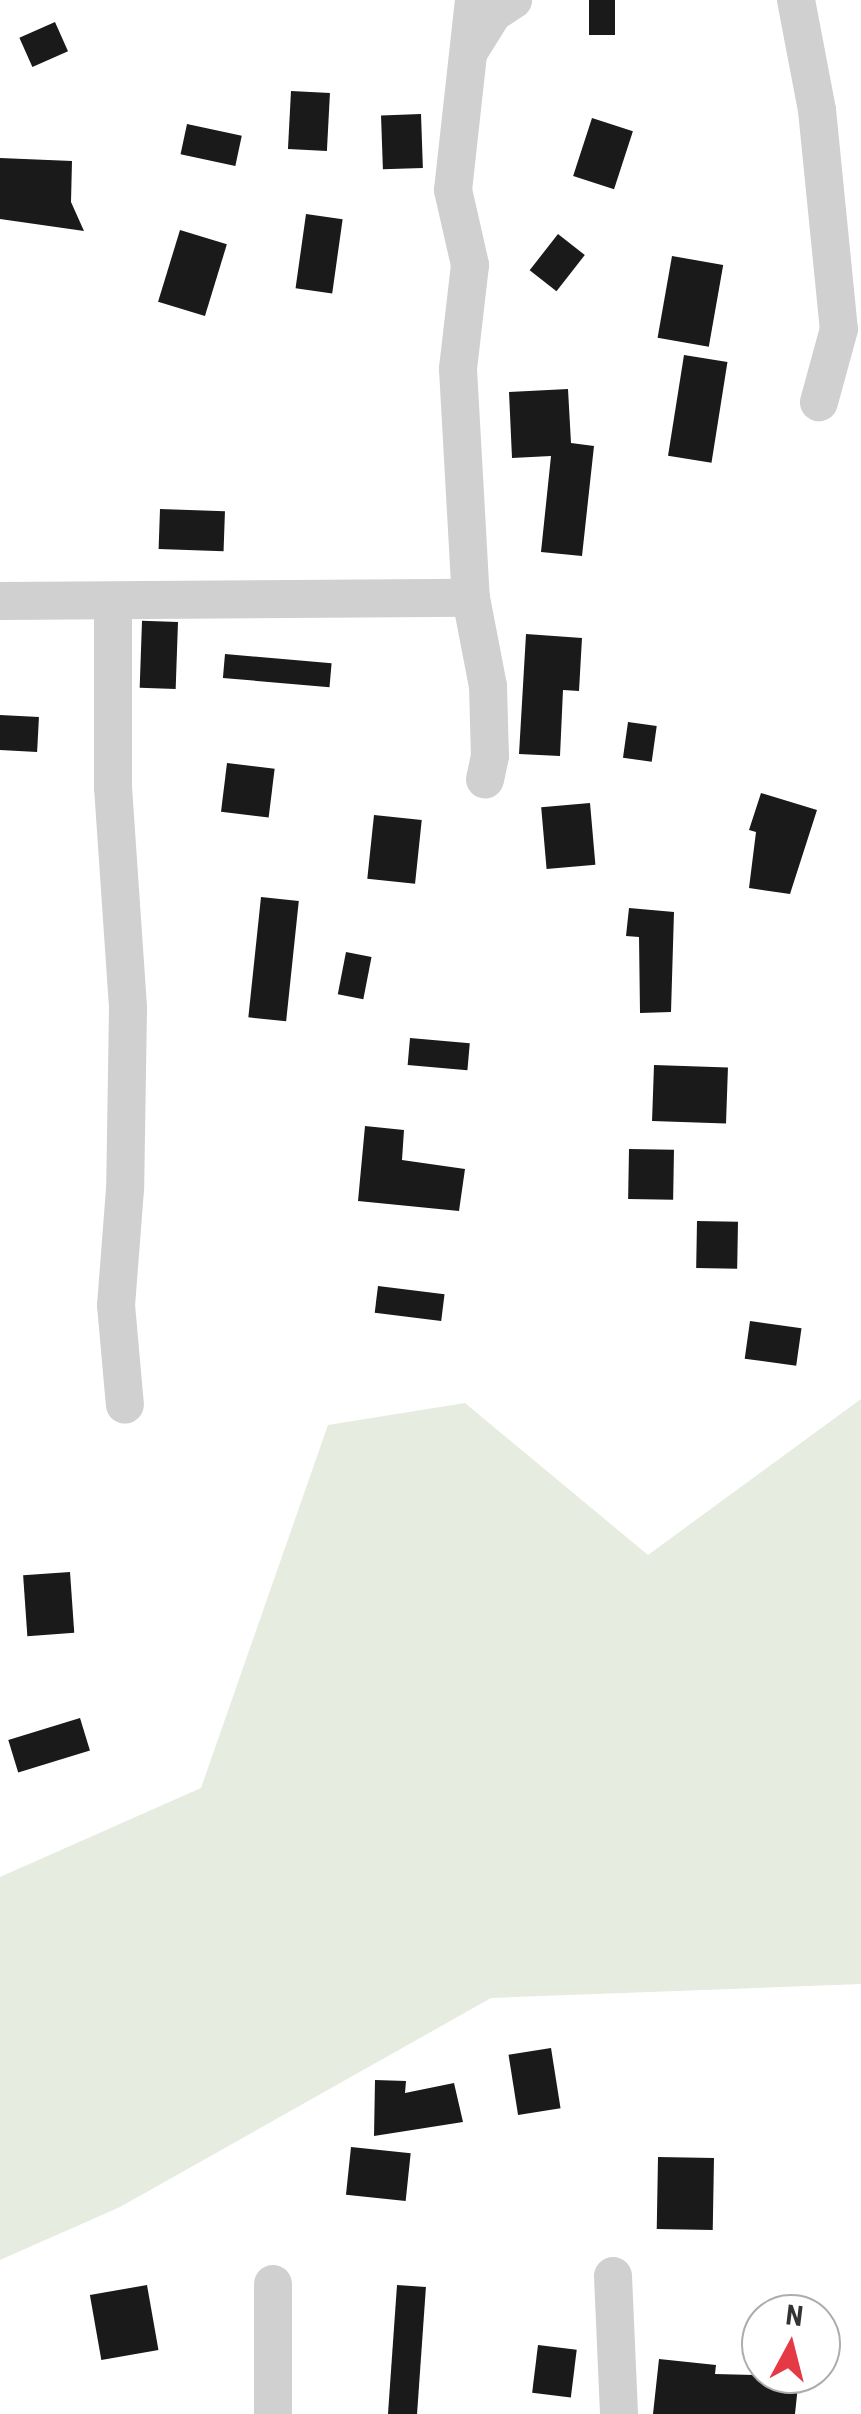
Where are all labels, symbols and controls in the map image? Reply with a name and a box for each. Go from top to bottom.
north arrow [741,2294,841,2394]
text: N [784,2298,805,2333]

